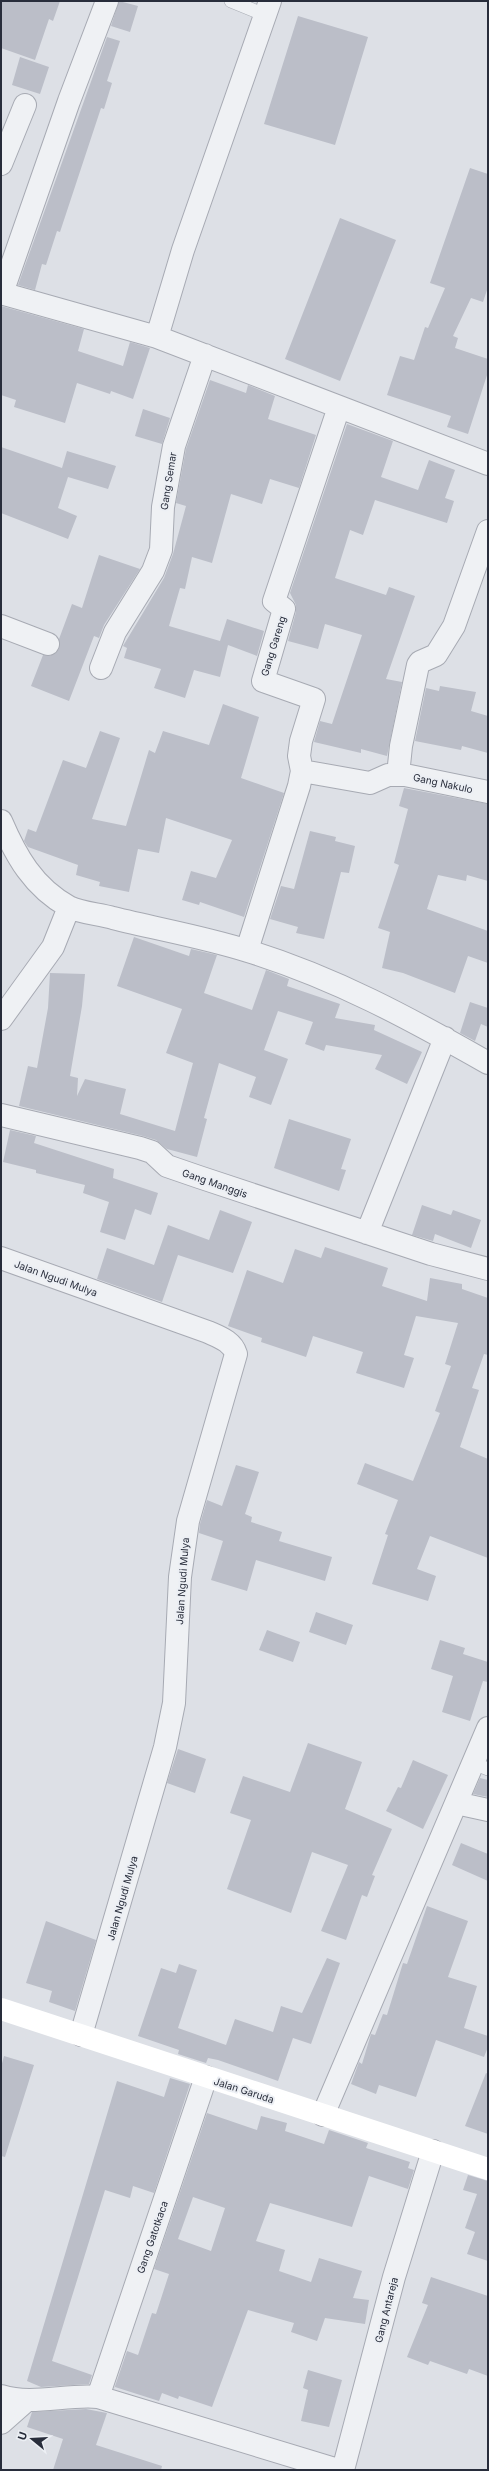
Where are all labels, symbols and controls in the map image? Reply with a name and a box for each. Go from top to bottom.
street label: Gang Semar [158,451,179,511]
street label: Gang Gareng [258,614,288,678]
street label: Gang Nakulo [412,771,474,795]
street label: Gang Manggis [181,1166,249,1200]
street label: Jalan Ngudi Mulya [13,1257,99,1299]
street label: Jalan Ngudi Mulya [173,1537,191,1625]
street label: Jalan Ngudi Mulya [104,1854,140,1942]
street label: Jalan Garuda [212,2075,276,2105]
street label: Gang Gatotkaca [134,2199,170,2275]
street label: Gang Antareja [372,2276,400,2344]
north arrow [12,2419,52,2459]
text: U [15,2430,30,2442]

